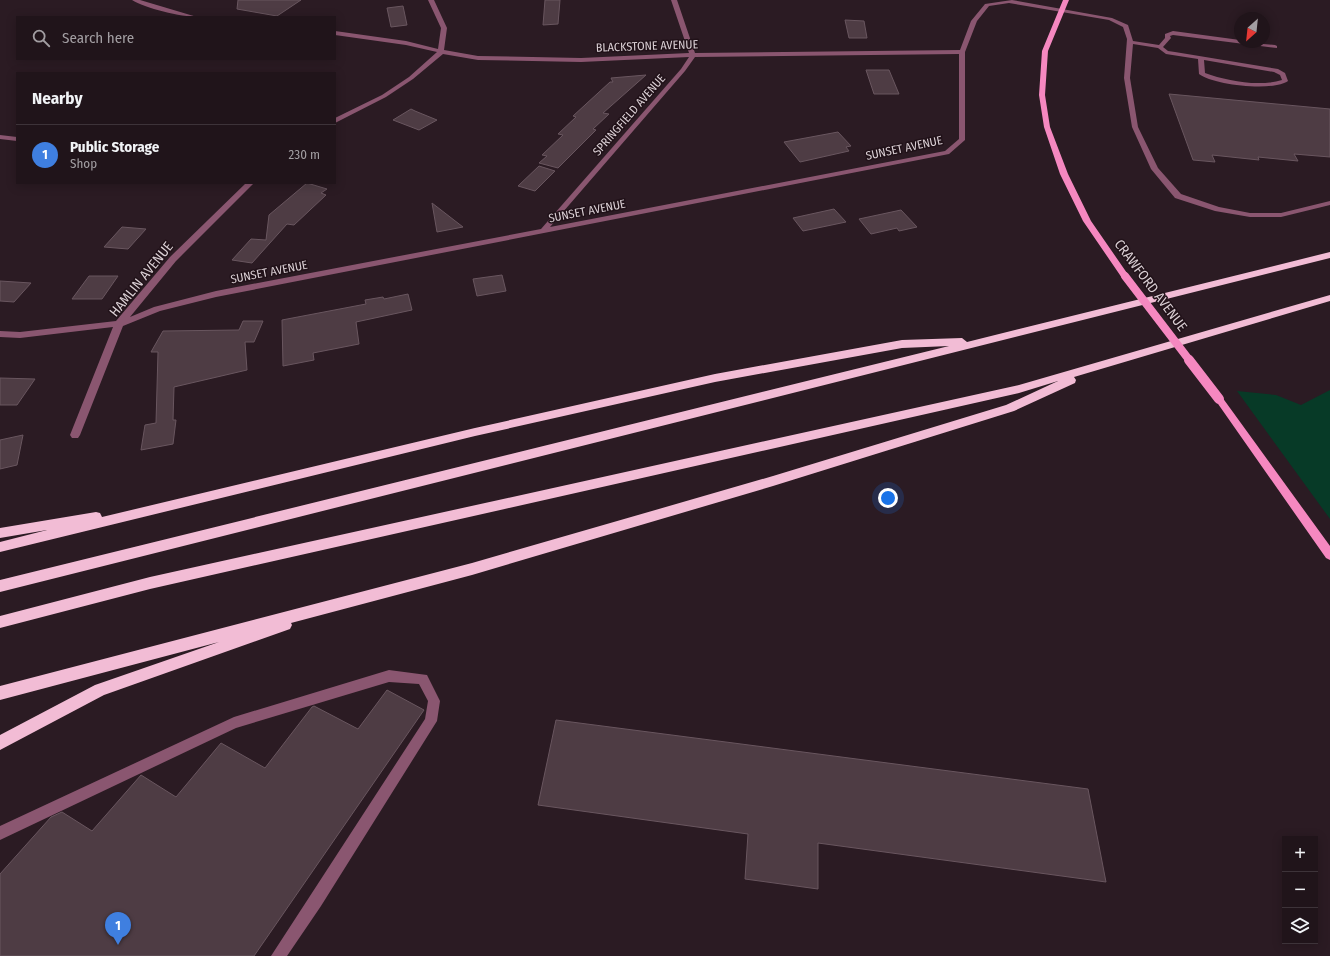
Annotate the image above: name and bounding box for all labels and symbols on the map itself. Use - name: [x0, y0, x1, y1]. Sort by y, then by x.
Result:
- north arrow: [1234, 12, 1270, 48]
- street label: BLACKSTONE AVENUE: [596, 37, 699, 55]
- street label: SPRINGFIELD AVENUE: [590, 71, 668, 158]
- street label: SUNSET AVENUE: [864, 133, 944, 163]
- street label: SUNSET AVENUE: [547, 197, 627, 225]
- street label: CRAWFORD AVENUE: [1111, 236, 1191, 335]
- street label: HAMLIN AVENUE: [106, 238, 177, 320]
- street label: SUNSET AVENUE: [229, 258, 309, 286]
- your location: [878, 488, 898, 508]
- pin: 1: [105, 912, 131, 945]

